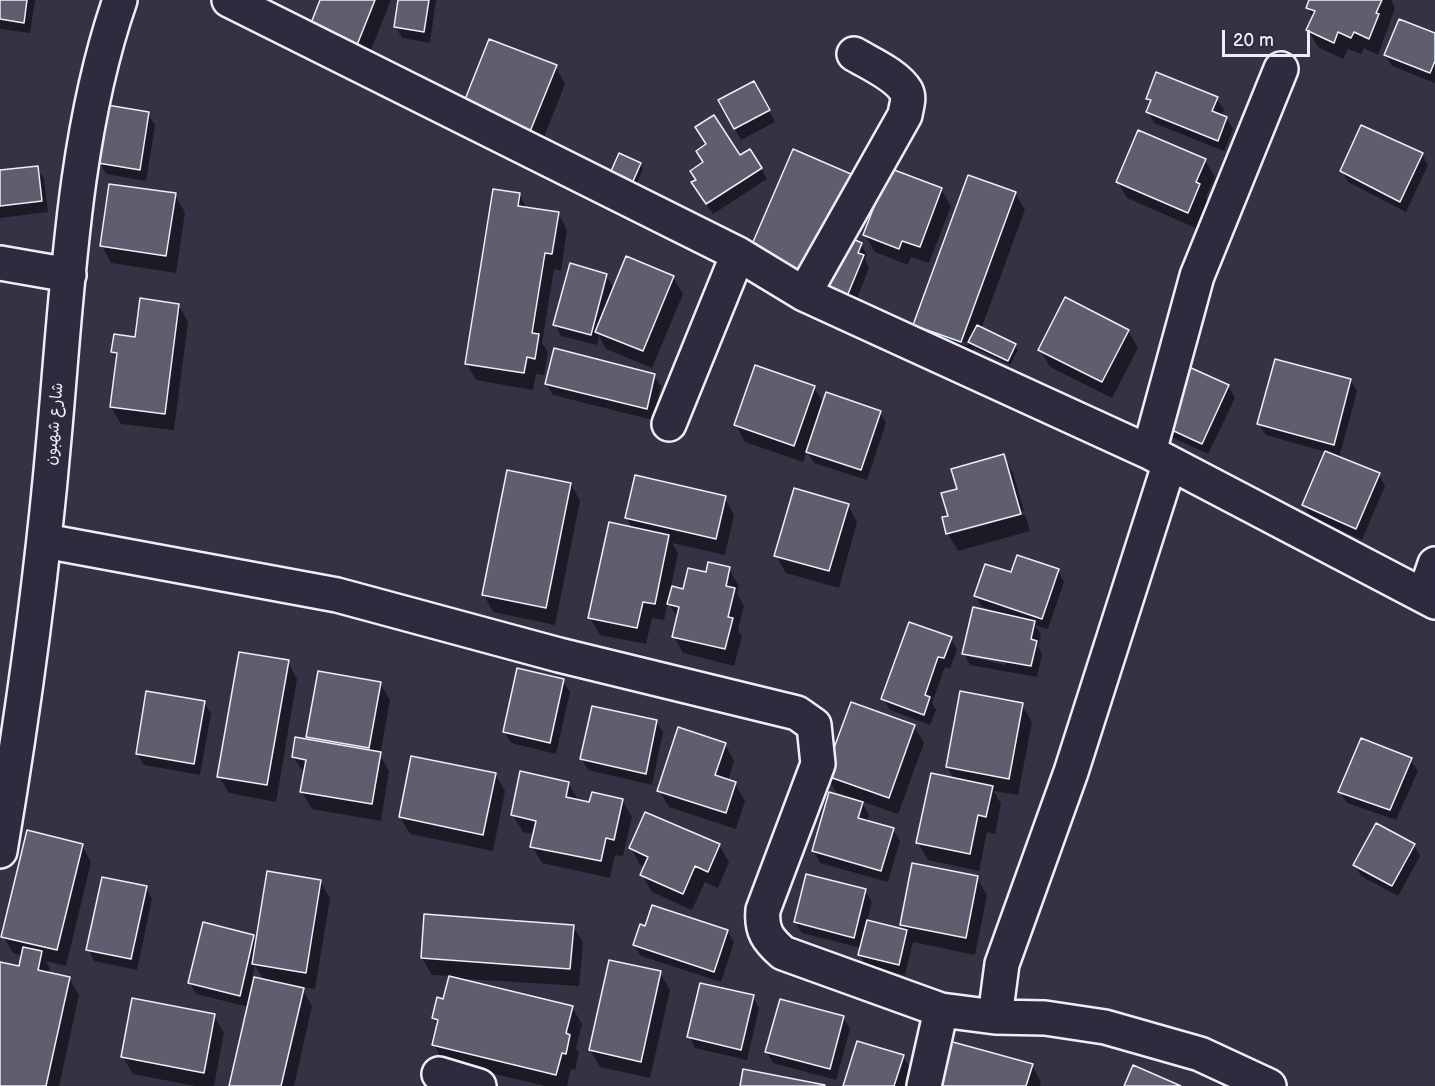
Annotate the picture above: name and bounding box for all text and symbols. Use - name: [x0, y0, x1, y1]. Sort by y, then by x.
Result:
- scale bar: [1225, 18, 1314, 56]
- text: 20 m: [1233, 30, 1274, 51]
- street label: شارع شهبون: [42, 382, 68, 466]

